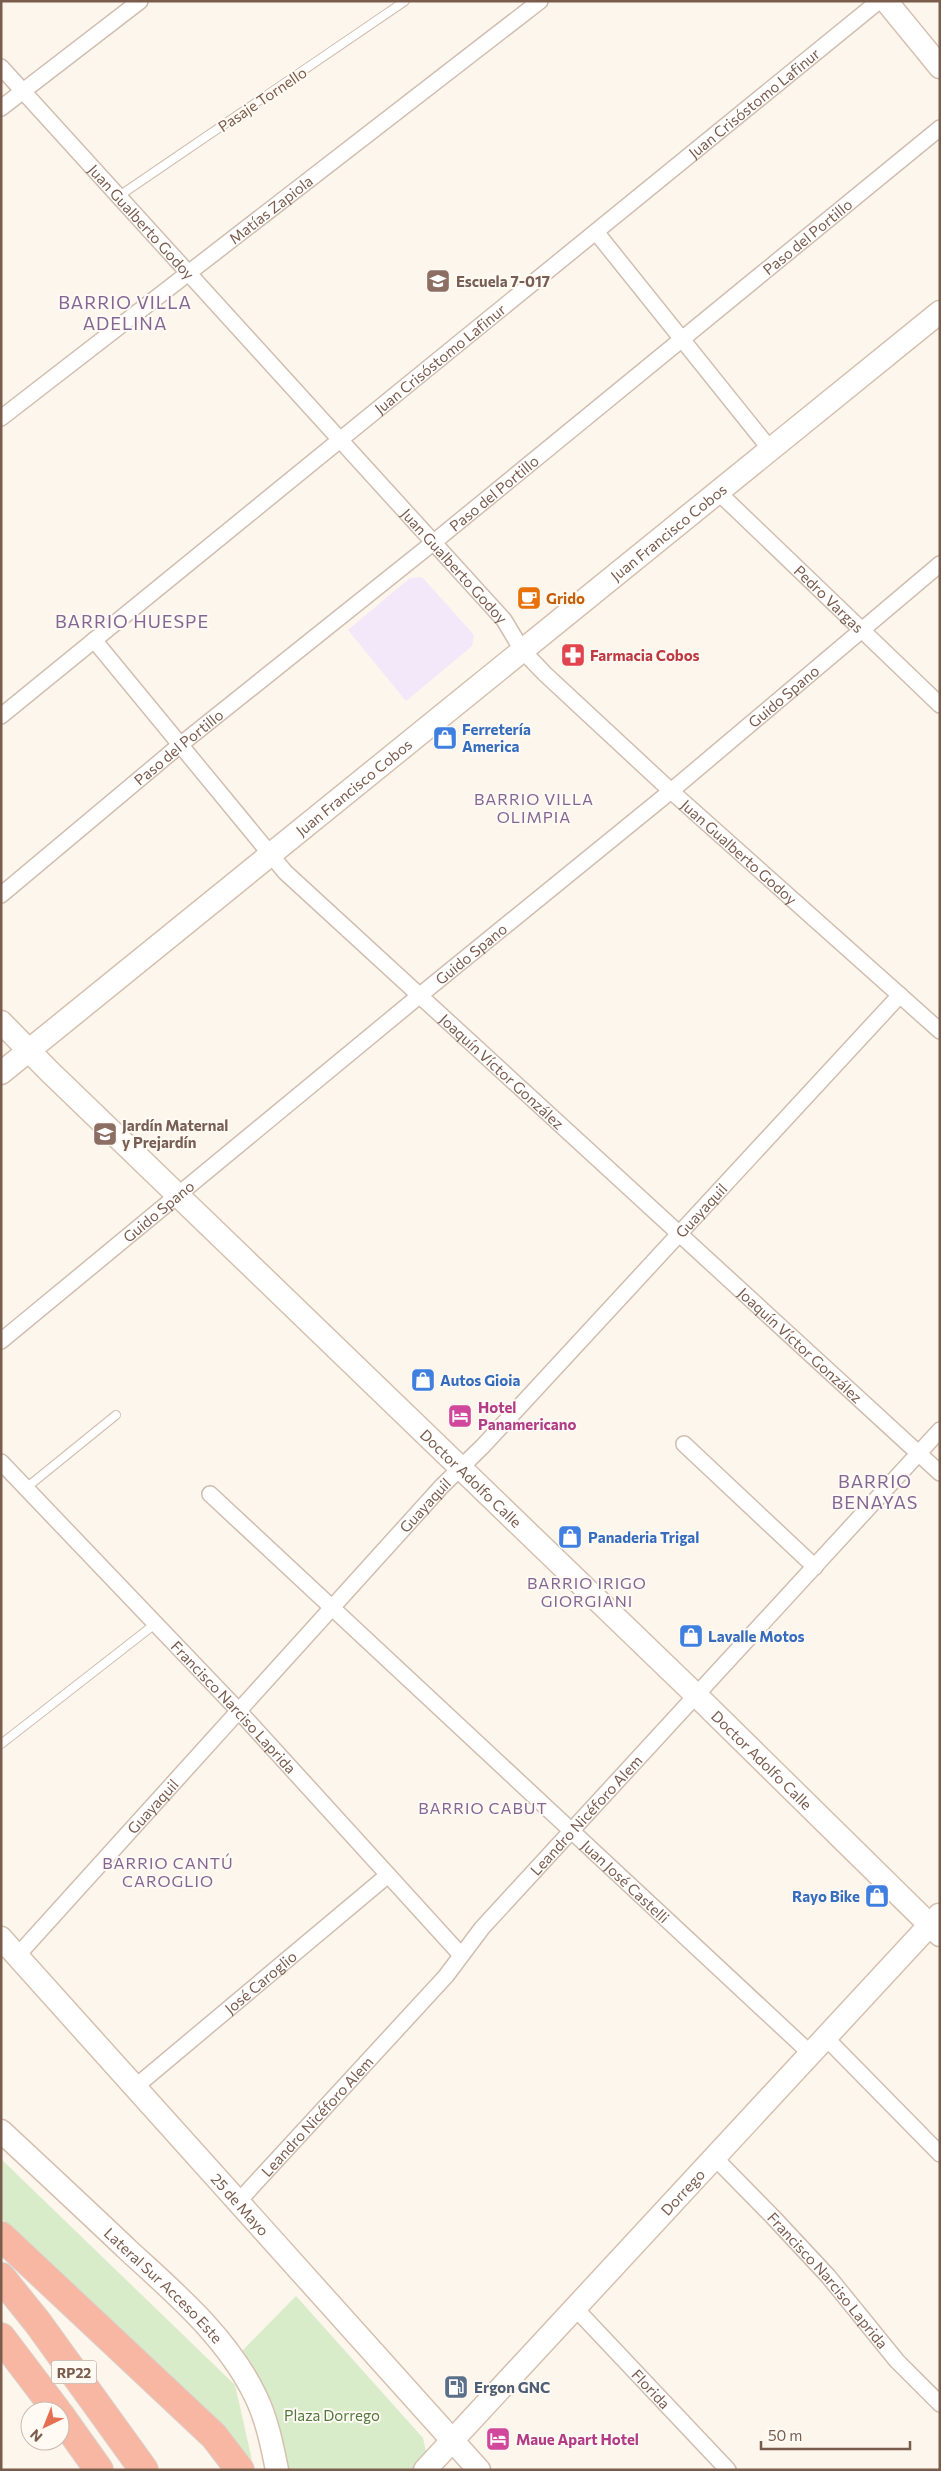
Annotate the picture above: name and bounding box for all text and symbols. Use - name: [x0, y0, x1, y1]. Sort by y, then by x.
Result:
- street label: Juan Crisóstomo Lafinur: [685, 44, 823, 162]
- street label: Pasaje Tornello: [214, 63, 310, 135]
- street label: Juan Gualberto Godoy: [85, 160, 199, 283]
- street label: Matías Zapiola: [225, 171, 316, 247]
- street label: Paso del Portillo: [759, 195, 856, 278]
- school or university icon: Escuela 7-017: [425, 268, 451, 294]
- place label: Escuela 7-017: [456, 272, 550, 290]
- district label: BARRIO VILLA ADELINA: [58, 291, 192, 334]
- street label: Juan Crisóstomo Lafinur: [371, 300, 509, 417]
- street label: Paso del Portillo: [446, 451, 542, 535]
- street label: Juan Francisco Cobos: [607, 480, 730, 584]
- street label: Juan Gualberto Godoy: [398, 504, 511, 627]
- street label: Pedro Vargas: [791, 561, 868, 636]
- cafe icon: Grido: [516, 585, 542, 611]
- place label: Grido: [546, 589, 585, 607]
- district label: BARRIO HUESPE: [55, 610, 209, 632]
- pharmacy icon: Farmacia Cobos: [560, 642, 586, 668]
- place label: Farmacia Cobos: [590, 646, 700, 664]
- street label: Guido Spano: [744, 661, 822, 731]
- street label: Paso del Portillo: [130, 705, 227, 789]
- place label: Ferretería America: [462, 720, 531, 755]
- shop icon: Ferretería America: [432, 725, 458, 751]
- street label: Juan Francisco Cobos: [292, 735, 415, 839]
- district label: BARRIO VILLA OLIMPIA: [474, 789, 594, 826]
- street label: Juan Gualberto Godoy: [678, 795, 801, 908]
- street label: Guido Spano: [432, 919, 510, 988]
- street label: Joaquín Víctor González: [436, 1010, 568, 1133]
- place label: Jardín Maternal y Prejardín: [122, 1116, 228, 1151]
- school or university icon: Jardín Maternal y Prejardín: [92, 1121, 118, 1147]
- street label: Guido Spano: [119, 1177, 198, 1246]
- street label: Guayaquil: [671, 1179, 730, 1241]
- street label: Joaquín Víctor González: [735, 1283, 866, 1406]
- shop icon: Autos Gioia: [410, 1367, 436, 1393]
- place label: Autos Gioia: [440, 1371, 520, 1389]
- place label: Hotel Panamericano: [478, 1398, 576, 1433]
- hotel icon: Hotel Panamericano: [447, 1403, 473, 1429]
- street label: Doctor Adolfo Calle: [417, 1425, 526, 1531]
- district label: BARRIO BENAYAS: [832, 1470, 918, 1513]
- street label: Guayaquil: [396, 1474, 454, 1536]
- shop icon: Panaderia Trigal: [557, 1524, 583, 1550]
- place label: Panaderia Trigal: [588, 1528, 699, 1546]
- district label: BARRIO IRIGO GIORGIANI: [527, 1573, 647, 1610]
- shop icon: Lavalle Motos: [678, 1623, 704, 1649]
- place label: Lavalle Motos: [708, 1627, 805, 1645]
- street label: Francisco Narciso Laprida: [168, 1637, 300, 1777]
- street label: Doctor Adolfo Calle: [708, 1707, 816, 1813]
- street label: Leandro Nicéforo Alem: [526, 1751, 646, 1879]
- street label: Guayaquil: [123, 1775, 182, 1837]
- district label: BARRIO CABUT: [418, 1798, 548, 1817]
- street label: Juan José Castelli: [578, 1836, 673, 1926]
- district label: BARRIO CANTÚ CAROGLIO: [102, 1853, 234, 1890]
- shop icon: Rayo Bike: [864, 1883, 890, 1909]
- place label: Rayo Bike: [792, 1887, 860, 1905]
- street label: José Caroglio: [221, 1947, 300, 2017]
- street label: Leandro Nicéforo Alem: [257, 2052, 377, 2180]
- street label: Dorrego: [657, 2165, 708, 2219]
- street label: 25 de Mayo: [208, 2169, 273, 2239]
- street label: Francisco Narciso Laprida: [764, 2208, 892, 2352]
- street label: Lateral Sur Acceso Este: [101, 2224, 227, 2346]
- road number: RP22: [52, 2360, 96, 2384]
- street label: Florida: [628, 2365, 674, 2412]
- fuel station icon: Ergon GNC: [443, 2374, 469, 2400]
- place label: Ergon GNC: [474, 2378, 550, 2396]
- north arrow: [20, 2401, 70, 2451]
- park label: Plaza Dorrego: [284, 2406, 380, 2424]
- scale bar: [761, 2418, 910, 2450]
- text: N: [26, 2426, 45, 2446]
- hotel icon: Maue Apart Hotel: [485, 2426, 511, 2452]
- text: 50 m: [768, 2426, 802, 2444]
- place label: Maue Apart Hotel: [516, 2430, 639, 2448]

